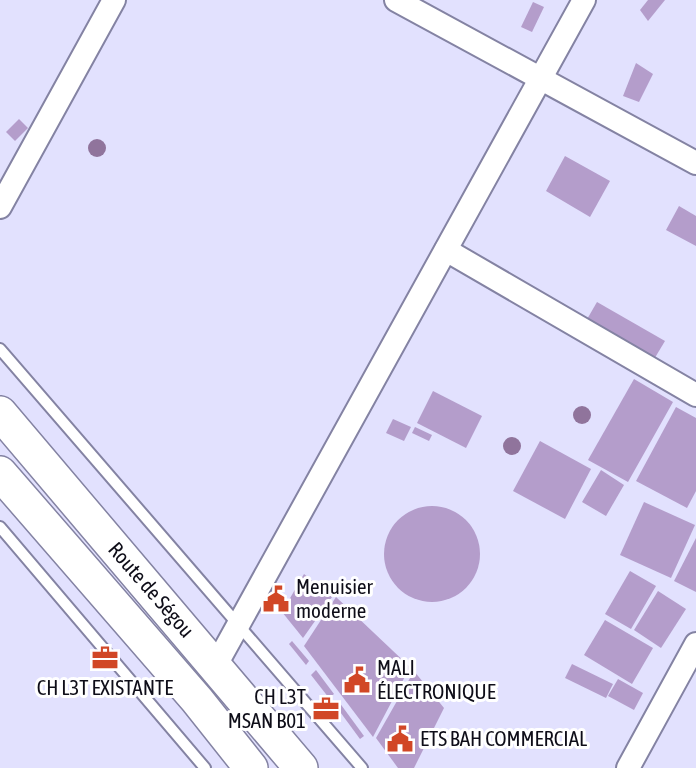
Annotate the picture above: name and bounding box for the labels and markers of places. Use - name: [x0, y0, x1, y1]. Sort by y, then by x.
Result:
- place label: Menuisier moderne: [296, 574, 374, 622]
- public building icon: Menuisier moderne: [261, 584, 291, 614]
- office icon: CH L3T EXISTANTE: [90, 643, 120, 673]
- place label: MALI ÉLECTRONIQUE: [377, 655, 496, 703]
- public building icon: MALI ÉLECTRONIQUE: [342, 665, 372, 695]
- place label: CH L3T EXISTANTE: [37, 675, 173, 699]
- place label: CH L3T MSAN B01: [228, 684, 306, 732]
- office icon: CH L3T MSAN B01: [311, 694, 341, 724]
- public building icon: ETS BAH COMMERCIAL: [385, 724, 415, 754]
- place label: ETS BAH COMMERCIAL: [420, 726, 587, 750]

